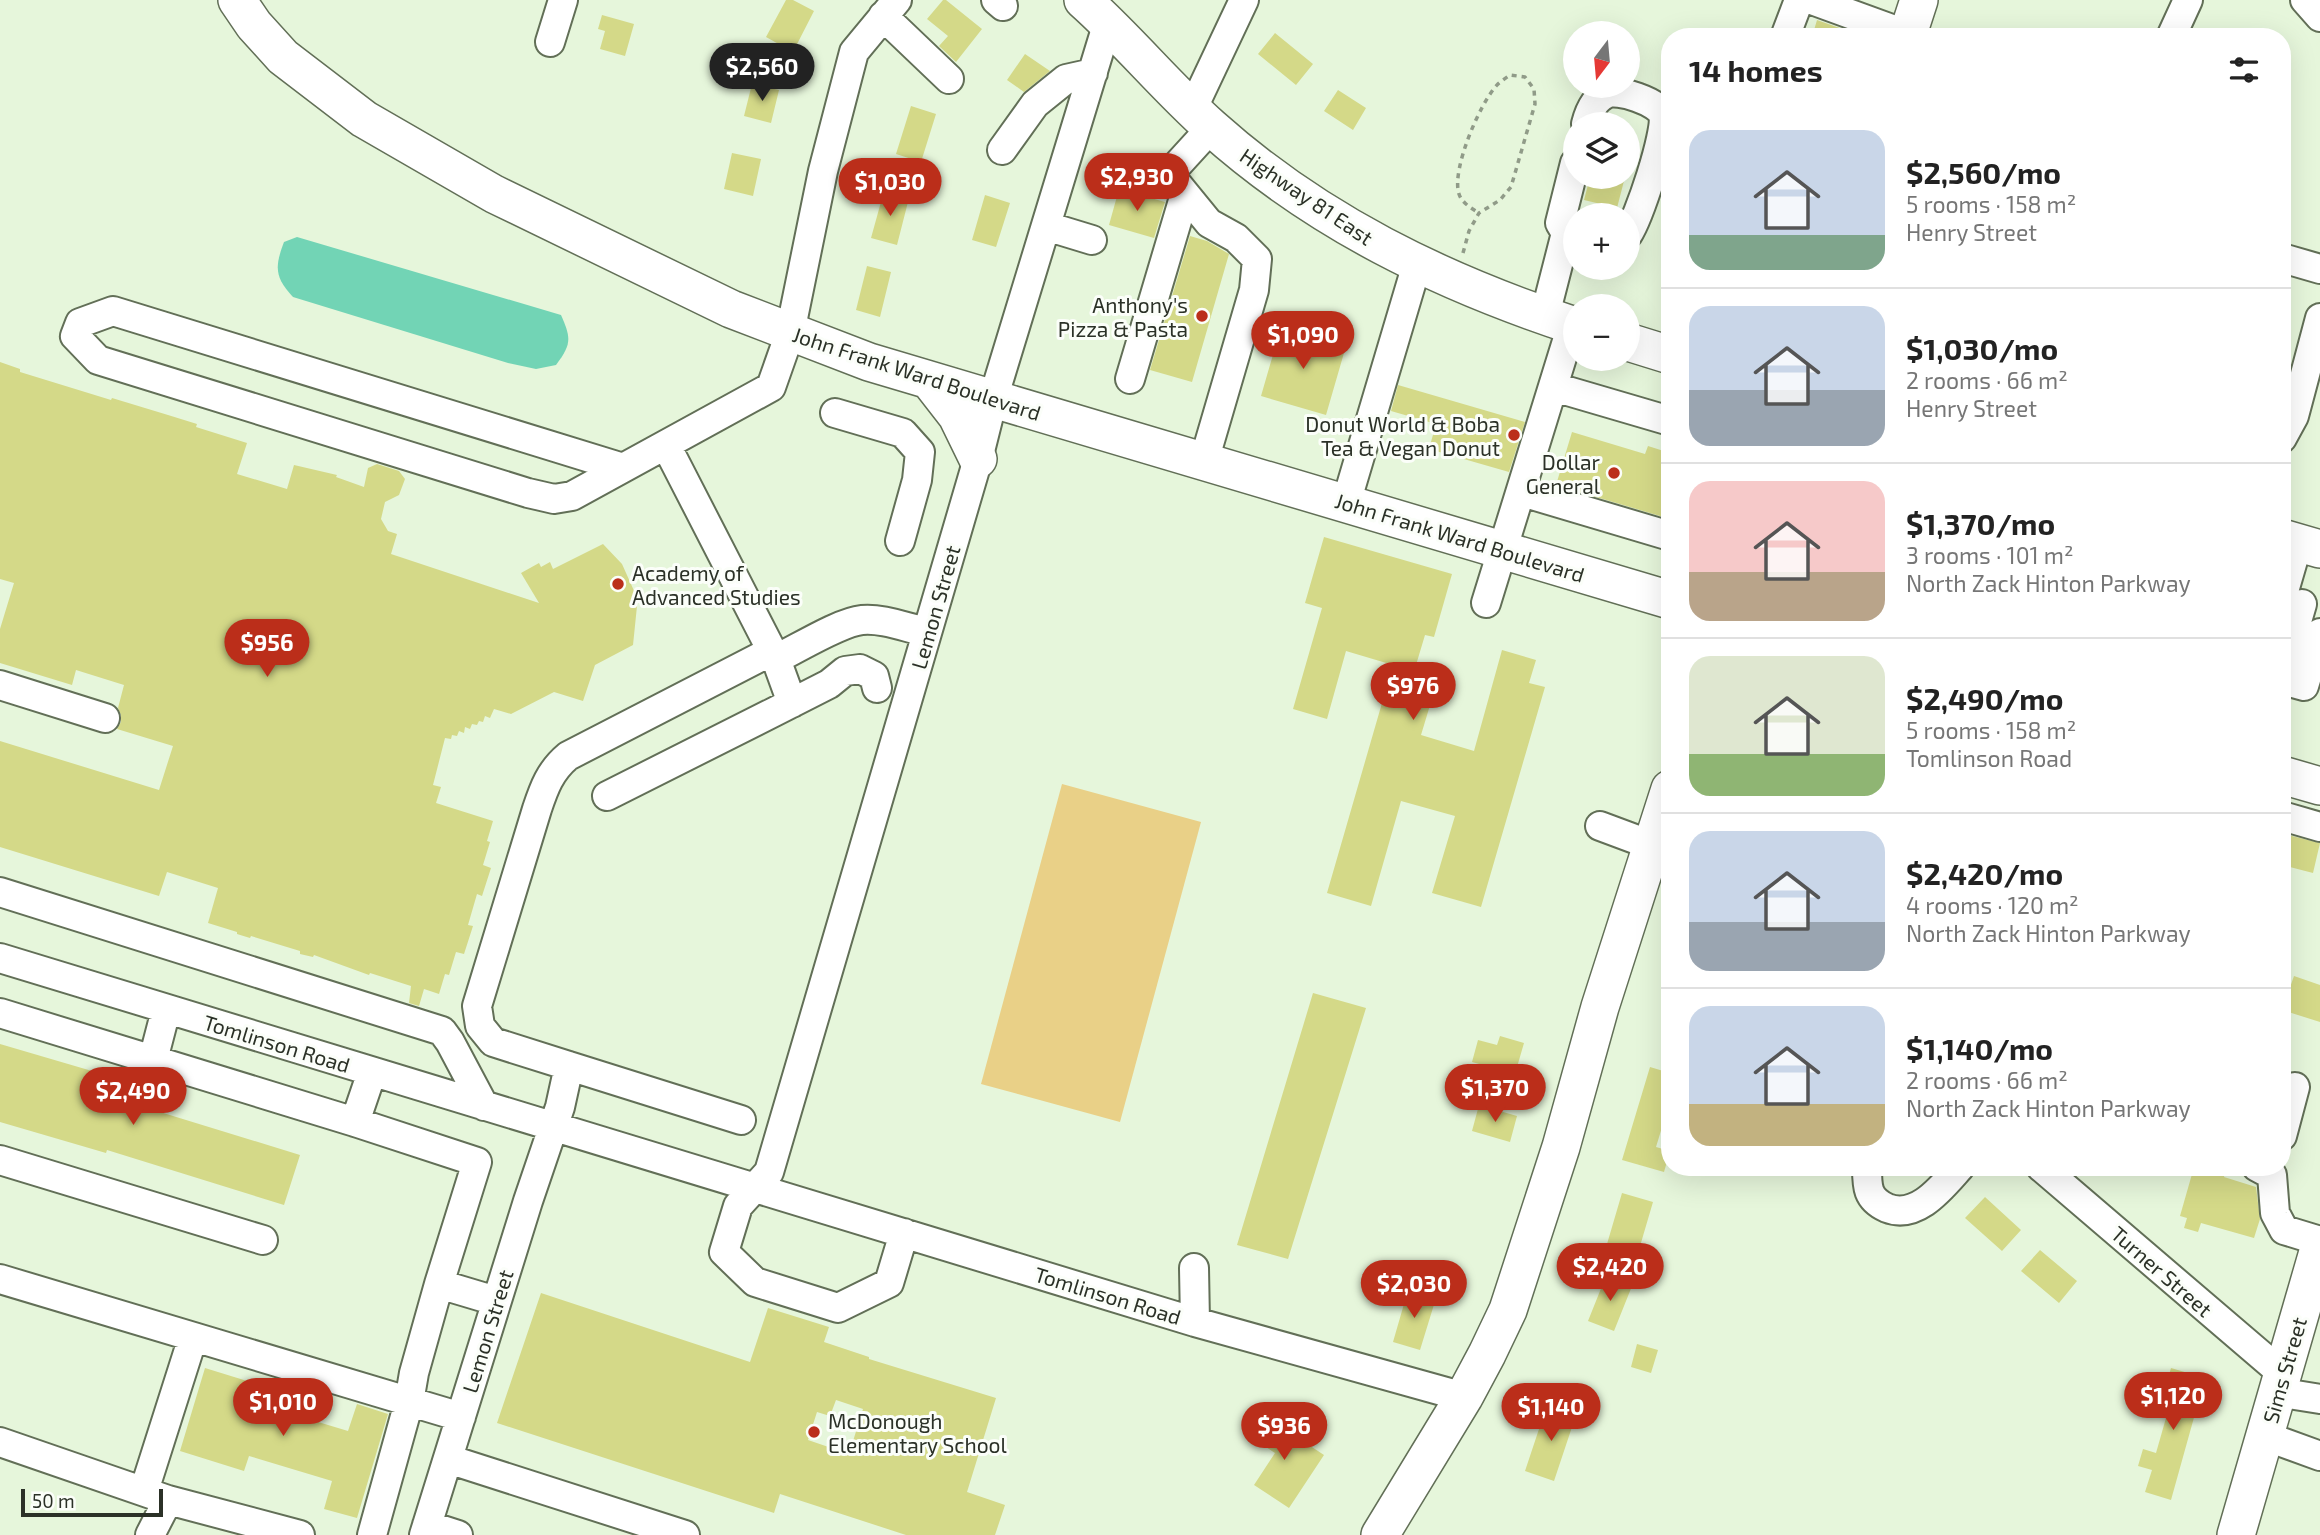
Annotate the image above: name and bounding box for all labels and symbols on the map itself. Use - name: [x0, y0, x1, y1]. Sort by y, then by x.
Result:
- north arrow: [1563, 21, 1640, 98]
- pin: $2,560: [705, 43, 819, 103]
- street label: Highway 81 East: [1236, 142, 1378, 250]
- pin: $2,930: [1080, 154, 1194, 213]
- pin: $1,030: [833, 158, 947, 218]
- place label: Anthony's Pizza & Pasta: [1058, 292, 1188, 341]
- marker: Anthony's Pizza & Pasta: [1194, 308, 1210, 324]
- pin: $1,090: [1246, 312, 1360, 371]
- street label: John Frank Ward Boulevard: [790, 321, 1044, 425]
- place label: Donut World & Boba Tea & Vegan Donut: [1305, 411, 1500, 460]
- marker: Donut World & Boba Tea & Vegan Donut: [1506, 427, 1522, 443]
- place label: Dollar General: [1526, 449, 1601, 498]
- marker: Dollar General: [1606, 465, 1622, 481]
- street label: John Frank Ward Boulevard: [1332, 487, 1588, 587]
- street label: Lemon Street: [905, 542, 965, 672]
- place label: Academy of Advanced Studies: [632, 560, 801, 609]
- marker: Academy of Advanced Studies: [610, 576, 626, 592]
- pin: $956: [226, 620, 308, 679]
- pin: $976: [1372, 662, 1454, 722]
- street label: Tomlinson Road: [201, 1009, 353, 1077]
- pin: $1,370: [1438, 1064, 1552, 1124]
- pin: $2,490: [76, 1068, 190, 1127]
- street label: Turner Street: [2107, 1220, 2217, 1322]
- pin: $2,420: [1553, 1244, 1667, 1303]
- pin: $2,030: [1357, 1260, 1471, 1320]
- street label: Tomlinson Road: [1032, 1261, 1184, 1329]
- street label: Lemon Street: [456, 1266, 518, 1396]
- street label: Sims Street: [2257, 1314, 2311, 1426]
- pin: $1,120: [2116, 1372, 2230, 1432]
- pin: $1,010: [226, 1378, 340, 1438]
- pin: $1,140: [1494, 1384, 1608, 1443]
- pin: $936: [1243, 1402, 1325, 1462]
- place label: McDonough Elementary School: [828, 1408, 1008, 1457]
- marker: McDonough Elementary School: [806, 1424, 822, 1440]
- scale bar: [21, 1486, 163, 1518]

